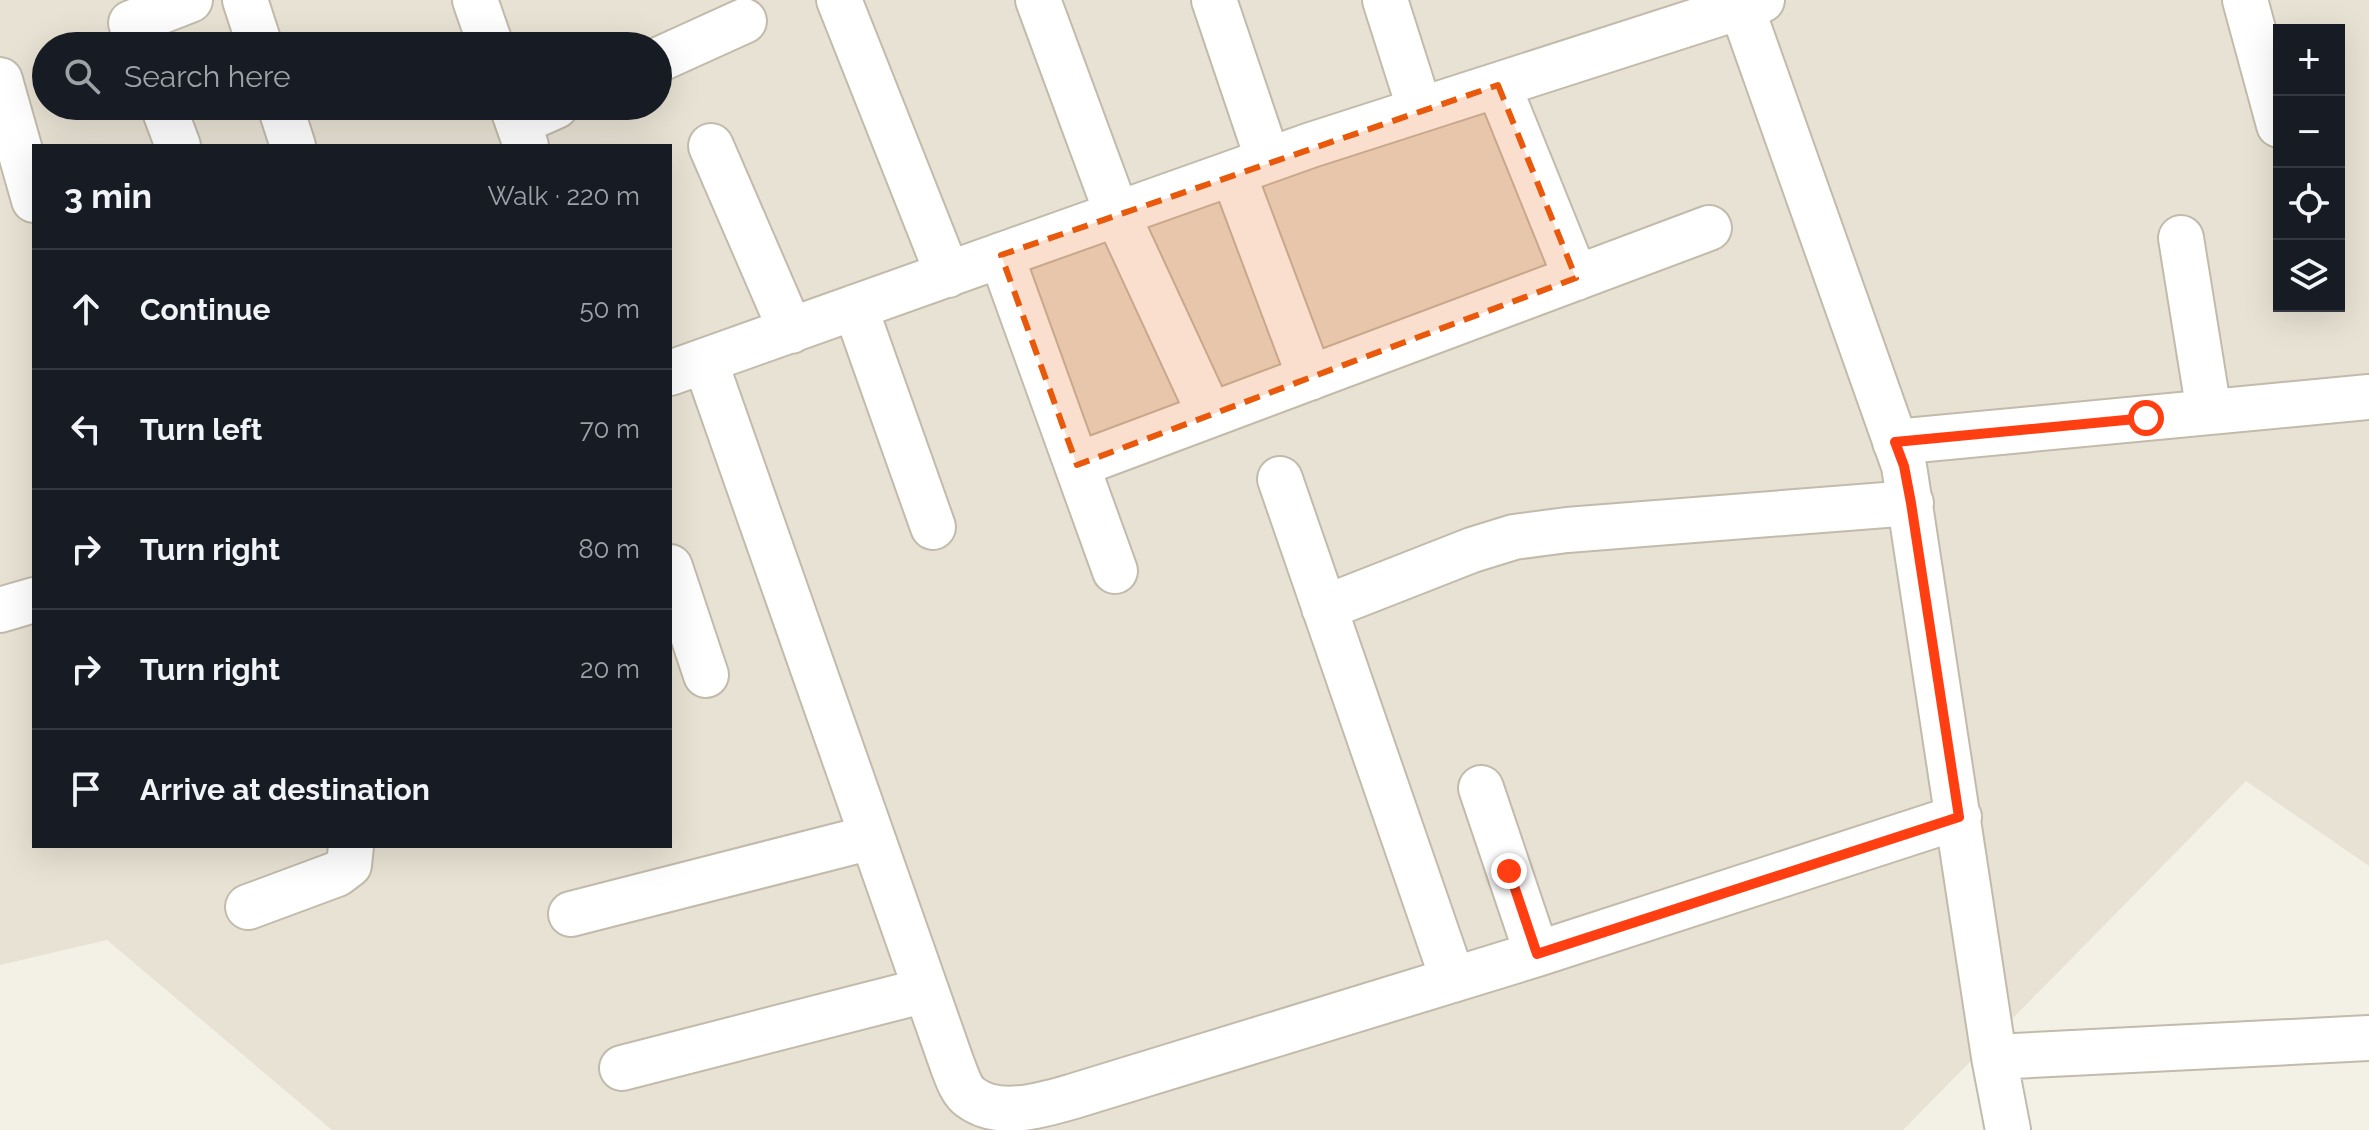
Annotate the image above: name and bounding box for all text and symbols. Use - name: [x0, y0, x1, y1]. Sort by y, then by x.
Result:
- map controls: [2273, 24, 2345, 312]
- button: +: [2273, 24, 2345, 96]
- search box: [32, 32, 672, 120]
- icon: search: [60, 54, 104, 98]
- text: Search here: [124, 59, 291, 94]
- button: −: [2273, 96, 2345, 168]
- button: locate: [2273, 168, 2345, 240]
- text: 3 min: [64, 176, 152, 216]
- text: Walk · 220 m: [487, 181, 640, 211]
- button: layers: [2273, 240, 2345, 312]
- icon: ahead: [64, 287, 108, 331]
- text: Continue: [140, 292, 271, 327]
- text: 50 m: [579, 294, 640, 324]
- route start: [2128, 400, 2164, 436]
- icon: left: [64, 407, 108, 451]
- text: Turn left: [140, 412, 262, 447]
- text: 70 m: [580, 414, 640, 444]
- icon: right: [64, 527, 108, 571]
- text: Turn right: [140, 532, 280, 567]
- text: 80 m: [578, 534, 640, 564]
- icon: right: [64, 647, 108, 691]
- text: Turn right: [140, 652, 280, 687]
- text: 20 m: [580, 654, 640, 684]
- icon: arrive: [64, 767, 108, 811]
- text: Arrive at destination: [140, 772, 430, 807]
- route end: [1491, 853, 1527, 889]

